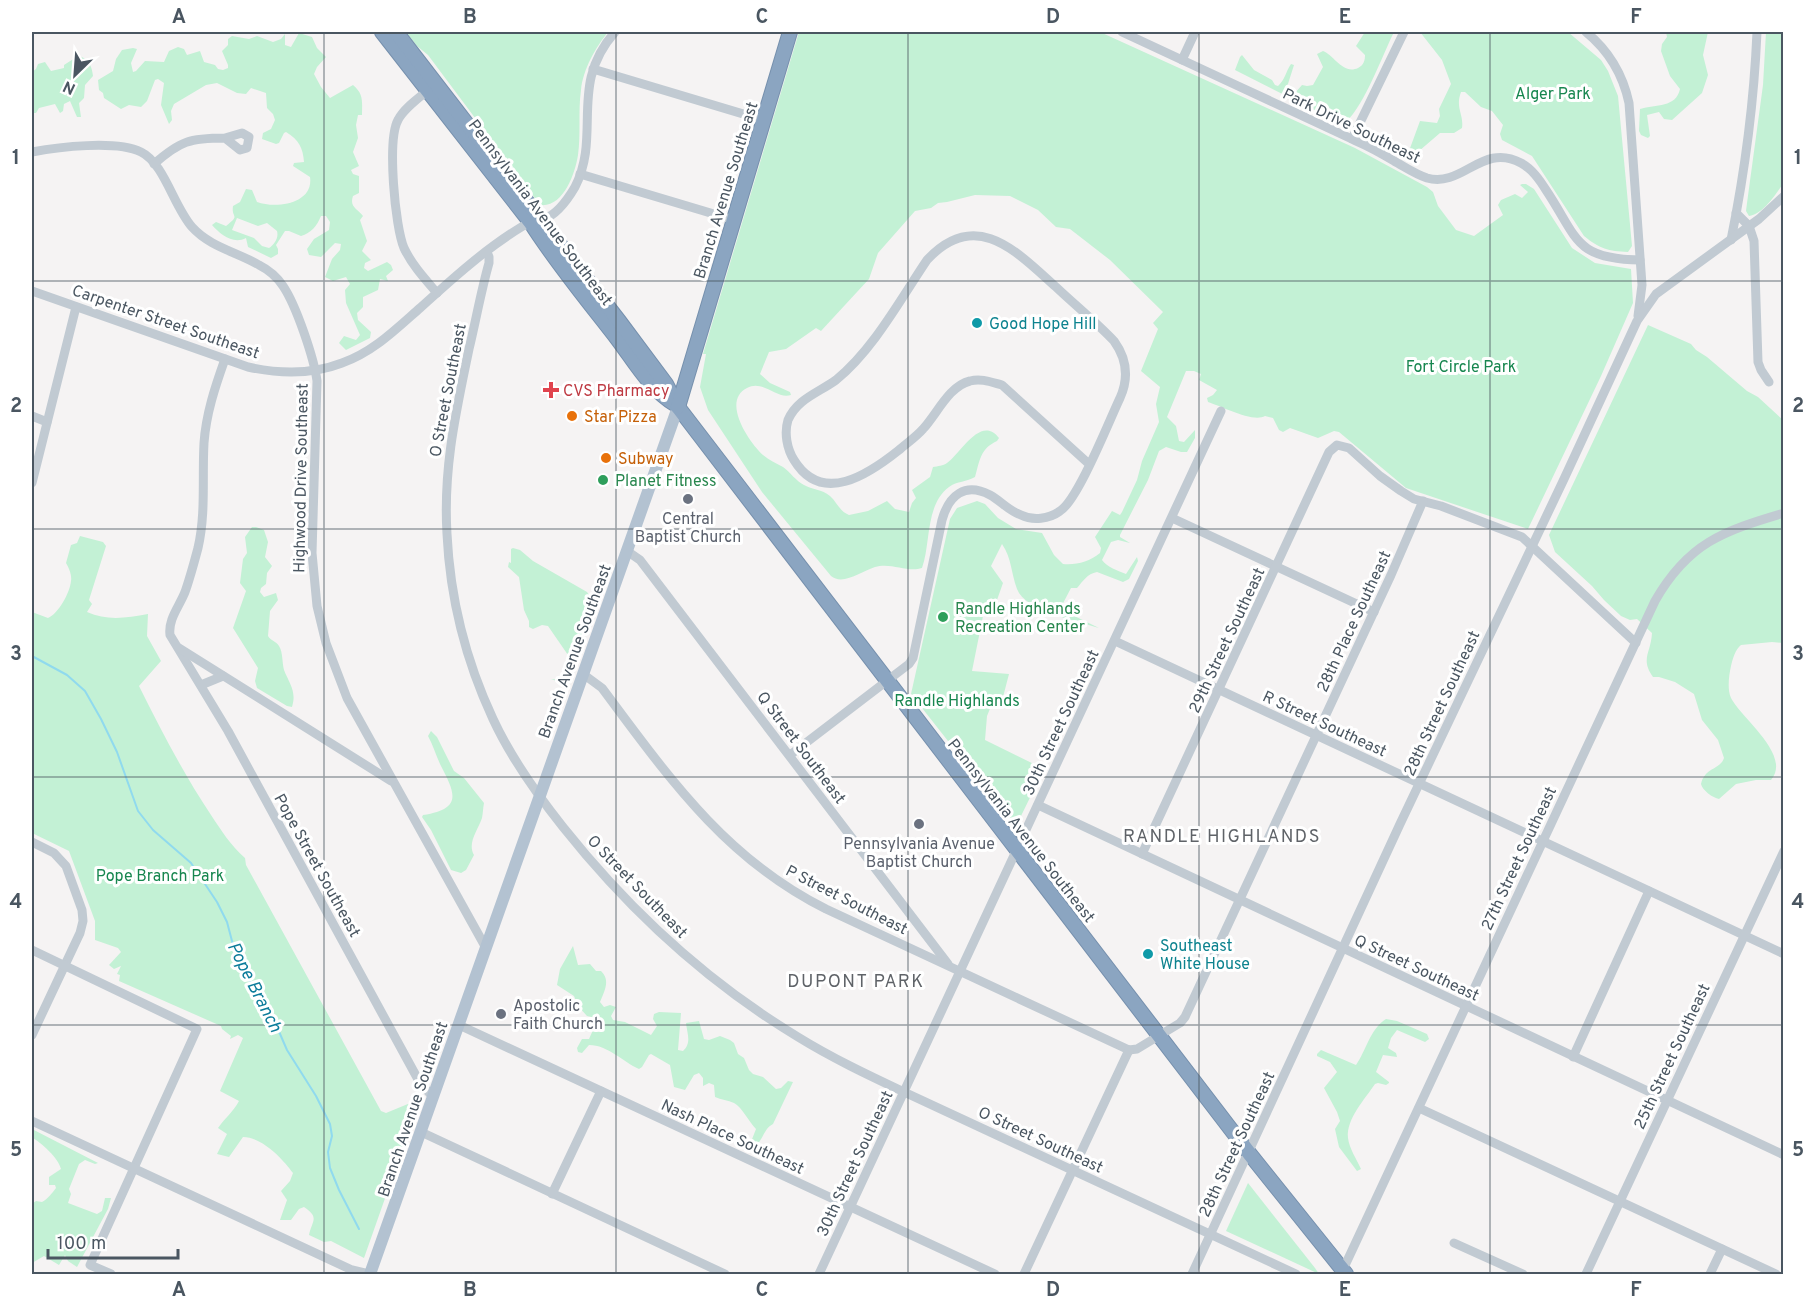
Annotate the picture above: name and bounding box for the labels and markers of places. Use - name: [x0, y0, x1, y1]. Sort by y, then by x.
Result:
- place label: Good Hope Hill: [989, 315, 1097, 335]
- marker: Good Hope Hill: [970, 316, 984, 330]
- place label: CVS Pharmacy: [563, 382, 669, 402]
- marker: CVS Pharmacy: [544, 383, 558, 397]
- place label: Star Pizza: [584, 408, 657, 428]
- marker: Star Pizza: [565, 409, 579, 423]
- place label: Subway: [618, 450, 674, 470]
- marker: Subway: [599, 451, 613, 465]
- place label: Planet Fitness: [615, 472, 717, 492]
- marker: Planet Fitness: [596, 473, 610, 487]
- marker: Central Baptist Church: [681, 492, 695, 506]
- place label: Central Baptist Church: [635, 510, 741, 548]
- place label: Randle Highlands Recreation Center: [955, 600, 1085, 638]
- marker: Randle Highlands Recreation Center: [936, 610, 950, 624]
- marker: Pennsylvania Avenue Baptist Church: [912, 817, 926, 831]
- place label: Pennsylvania Avenue Baptist Church: [843, 835, 995, 873]
- place label: Southeast White House: [1160, 937, 1250, 975]
- marker: Southeast White House: [1141, 947, 1155, 961]
- place label: Apostolic Faith Church: [513, 997, 603, 1035]
- marker: Apostolic Faith Church: [494, 1007, 508, 1021]

